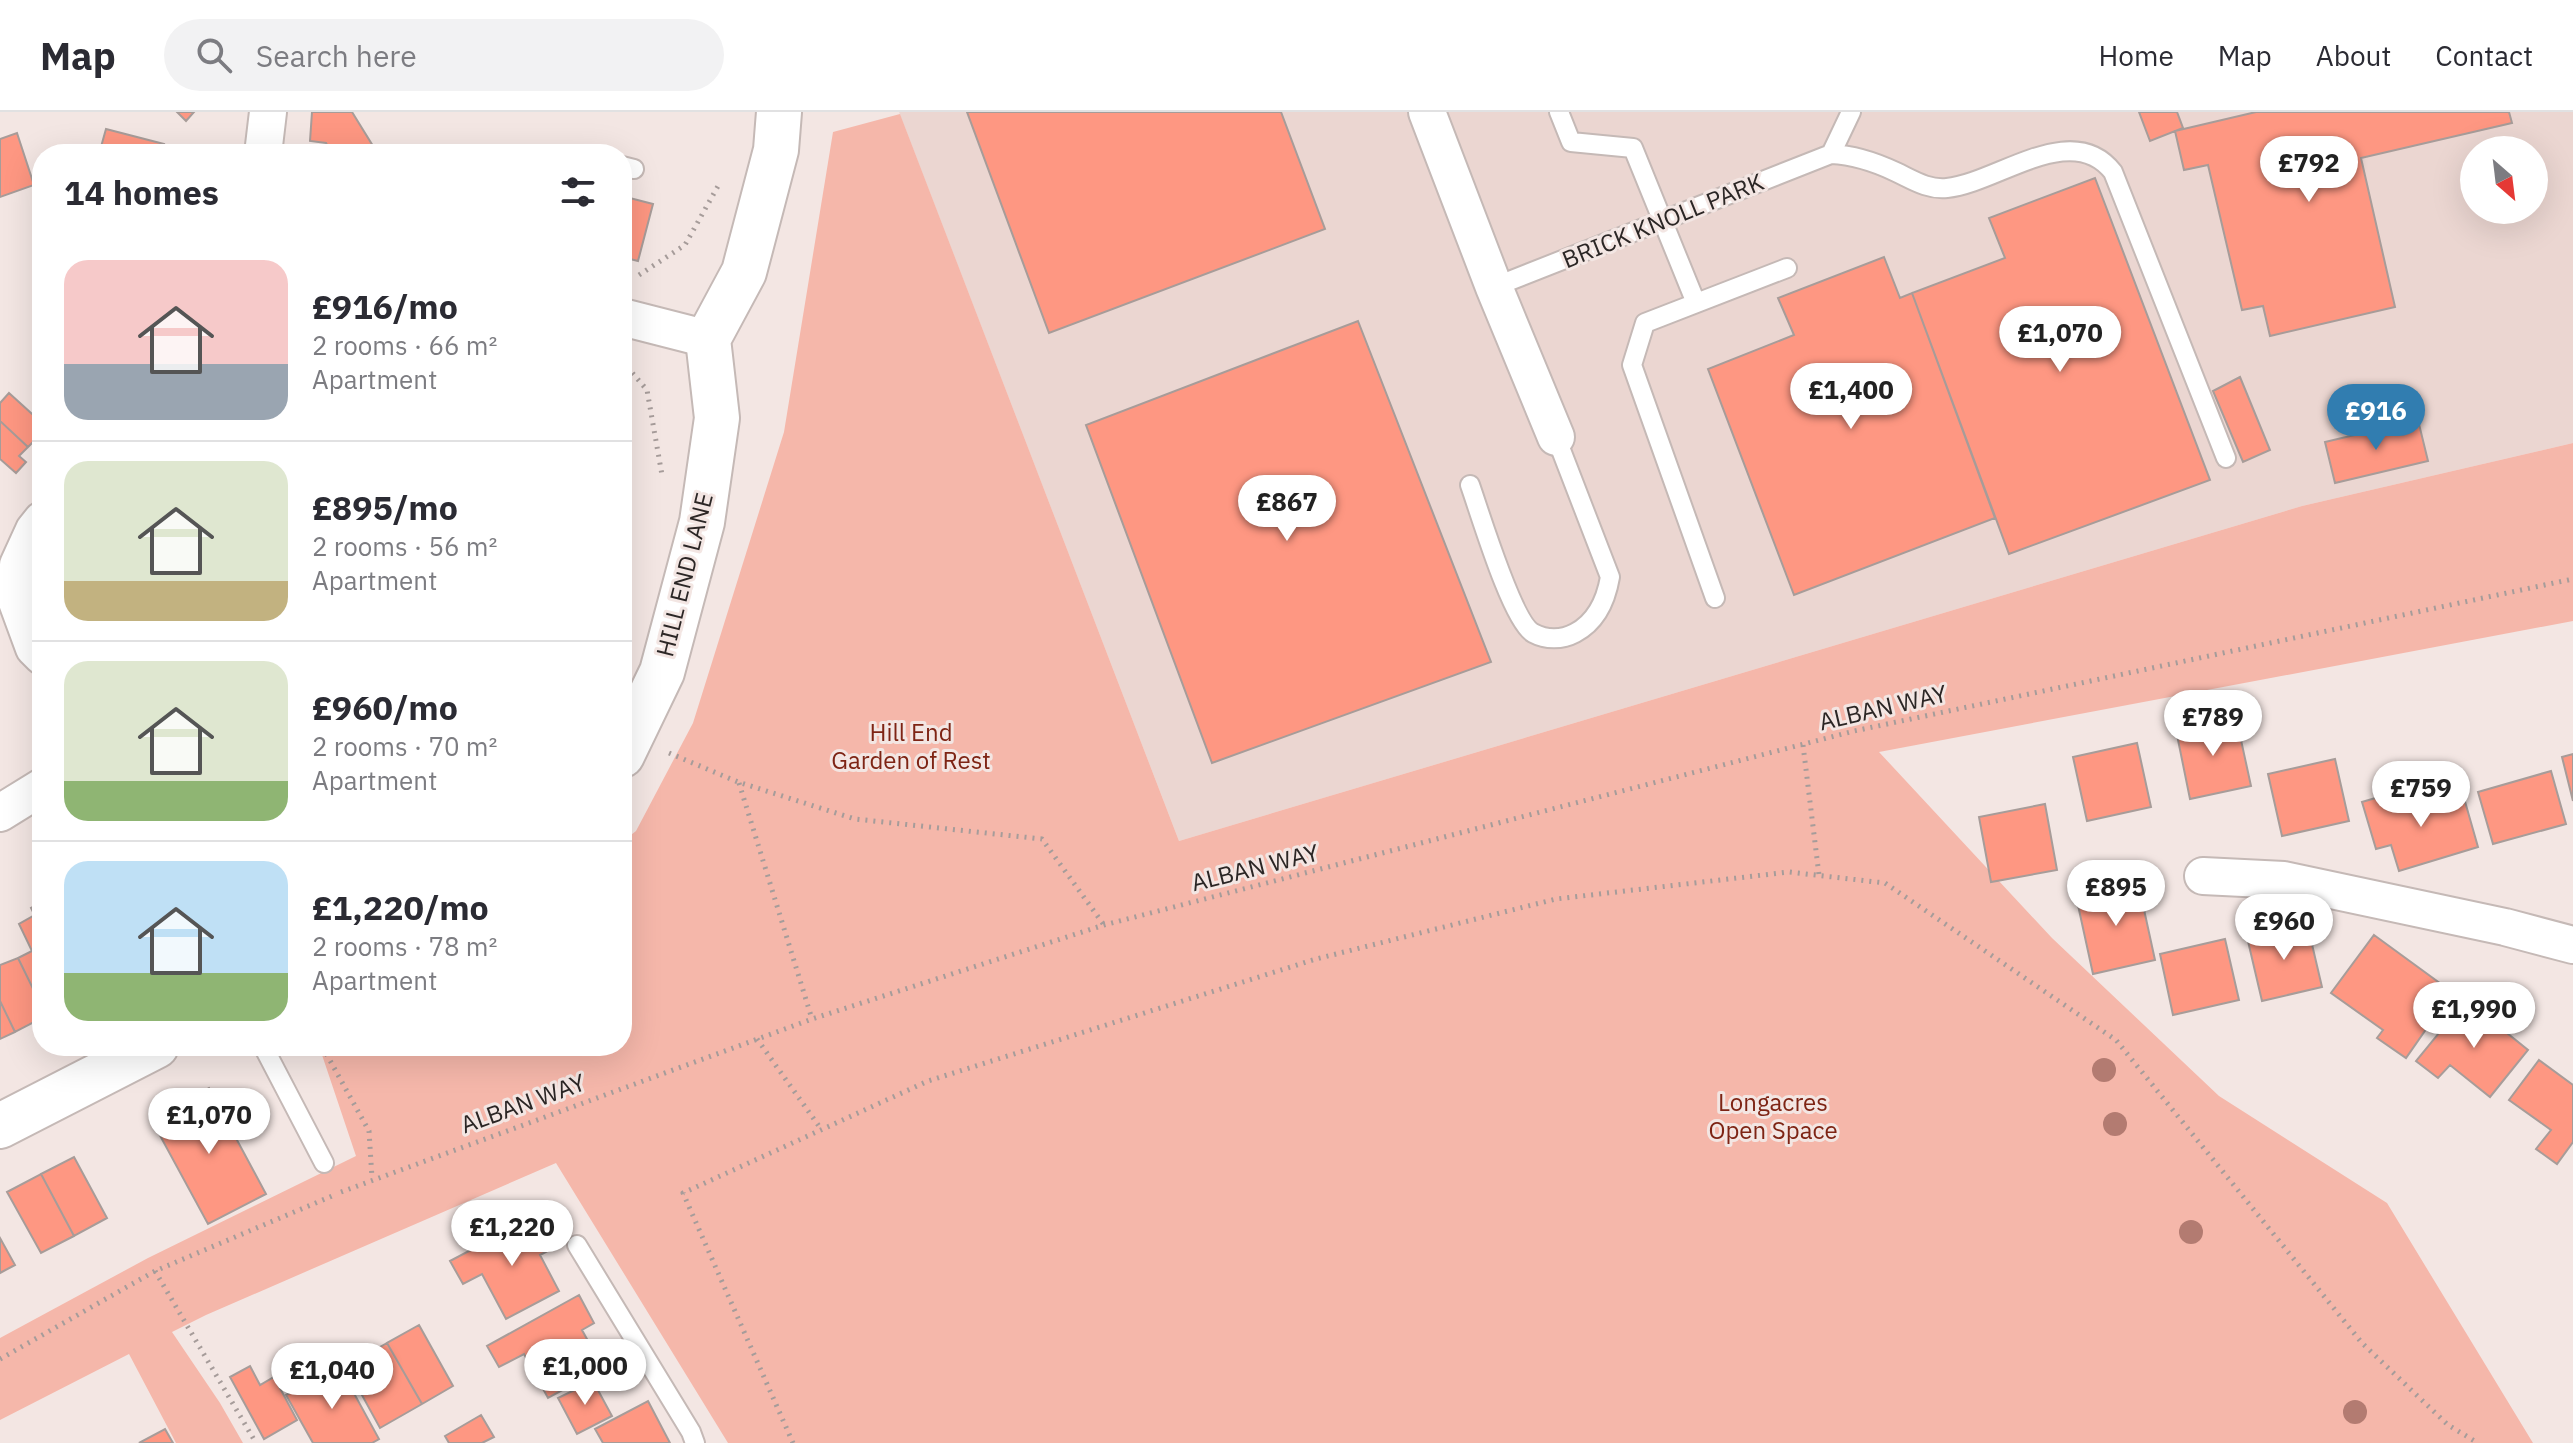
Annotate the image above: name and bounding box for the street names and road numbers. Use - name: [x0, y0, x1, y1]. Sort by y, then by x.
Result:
- street label: BRICK KNOLL PARK: [1557, 165, 1768, 275]
- street label: HILL END LANE: [648, 489, 720, 660]
- street label: ALBAN WAY: [1816, 677, 1950, 737]
- street label: ALBAN WAY: [1188, 836, 1322, 898]
- street label: ALBAN WAY: [456, 1066, 589, 1140]

